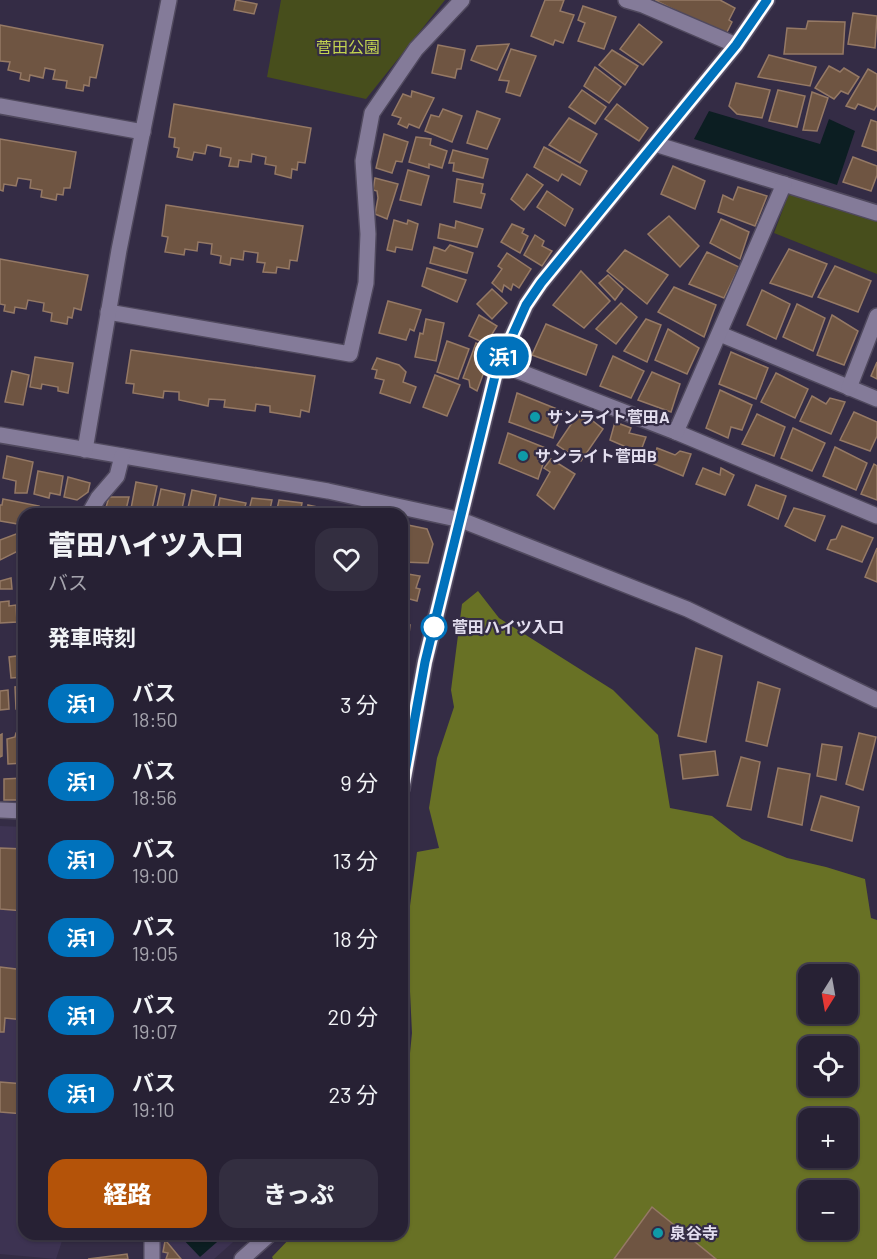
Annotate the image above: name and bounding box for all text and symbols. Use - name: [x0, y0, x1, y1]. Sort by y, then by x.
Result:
- park label: 菅田公園: [316, 37, 380, 56]
- line badge: 浜1: [476, 336, 530, 376]
- text: 浜1: [489, 344, 517, 369]
- place label: サンライト菅田A: [547, 407, 670, 426]
- marker: サンライト菅田A: [528, 410, 542, 424]
- place label: サンライト菅田B: [535, 446, 657, 465]
- marker: サンライト菅田B: [516, 449, 530, 463]
- text: 菅田ハイツ入口: [48, 527, 243, 561]
- button: heart: [315, 528, 378, 591]
- text: バス: [48, 570, 88, 594]
- marker: 菅田ハイツ入口: [421, 614, 447, 640]
- place label: 菅田ハイツ入口: [452, 617, 564, 636]
- text: 発車時刻: [48, 624, 136, 650]
- text: バス: [132, 679, 176, 705]
- text: 浜1: [67, 691, 95, 716]
- text: 3 分: [340, 691, 378, 717]
- text: 18:50: [132, 707, 178, 731]
- text: バス: [132, 757, 176, 783]
- text: 浜1: [67, 769, 95, 794]
- text: 9 分: [340, 769, 378, 795]
- text: 18:56: [132, 785, 177, 809]
- text: バス: [132, 835, 176, 861]
- text: 浜1: [67, 847, 95, 872]
- text: 13 分: [333, 847, 378, 873]
- text: 19:00: [132, 863, 179, 887]
- text: バス: [132, 913, 176, 939]
- text: 浜1: [67, 925, 95, 950]
- text: 18 分: [332, 925, 378, 951]
- text: 19:05: [132, 941, 178, 965]
- north arrow: [798, 964, 858, 1024]
- map controls: [798, 964, 858, 1240]
- text: バス: [132, 991, 176, 1017]
- text: 浜1: [67, 1003, 95, 1028]
- text: 20 分: [327, 1003, 378, 1029]
- text: 19:07: [132, 1019, 177, 1043]
- button: locate: [798, 1036, 858, 1096]
- text: バス: [132, 1069, 176, 1095]
- text: 浜1: [67, 1081, 95, 1106]
- text: 23 分: [329, 1081, 378, 1107]
- text: 19:10: [132, 1097, 175, 1121]
- button: +: [798, 1108, 858, 1168]
- button: 経路: [48, 1159, 207, 1228]
- button: きっぷ: [219, 1159, 378, 1228]
- button: −: [798, 1180, 858, 1240]
- place label: 泉谷寺: [670, 1223, 718, 1242]
- marker: 泉谷寺: [651, 1226, 665, 1240]

